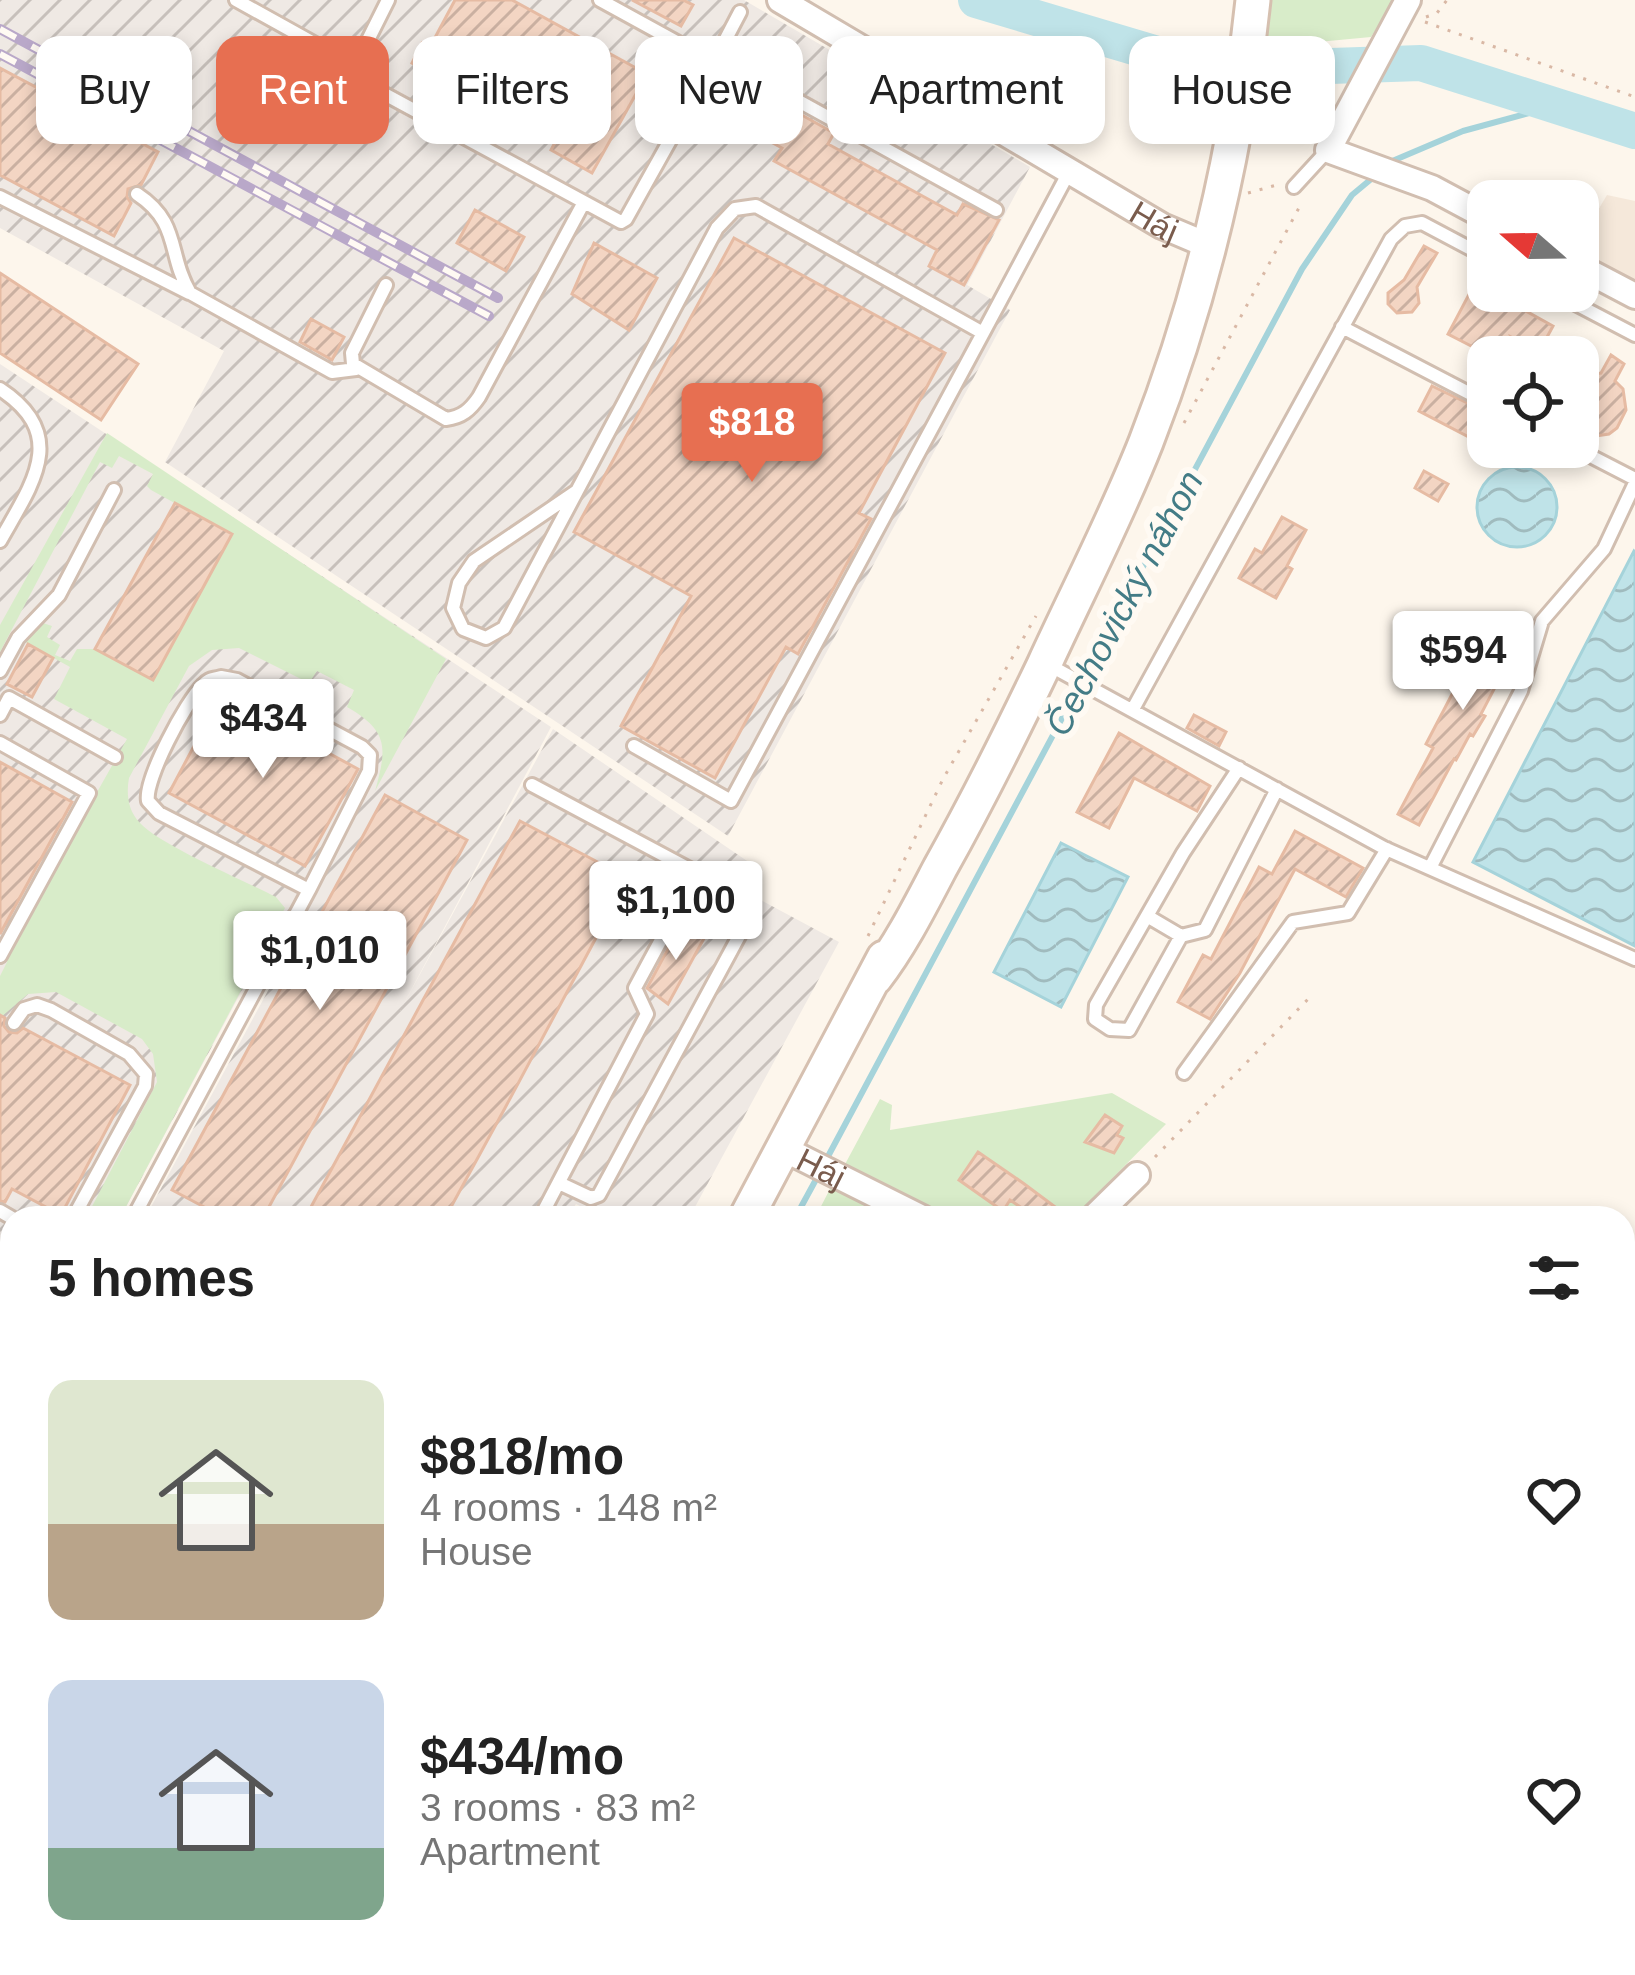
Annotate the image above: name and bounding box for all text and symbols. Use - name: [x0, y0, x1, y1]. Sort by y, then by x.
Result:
- chip: Buy: [36, 36, 192, 144]
- chip: Rent: [216, 36, 389, 144]
- chip: Filters: [413, 36, 611, 144]
- chip: New: [635, 36, 803, 144]
- chip: Apartment: [827, 36, 1105, 144]
- chip: House: [1129, 36, 1335, 144]
- north arrow: [1467, 180, 1599, 312]
- map controls: [1467, 180, 1599, 468]
- street label: Háj: [1124, 193, 1184, 249]
- button: locate: [1467, 336, 1599, 468]
- pin: $818: [681, 383, 823, 485]
- text: $818: [709, 400, 795, 443]
- water label: Čechovický náhon: [1037, 464, 1211, 742]
- pin: $594: [1392, 611, 1534, 713]
- text: $594: [1420, 628, 1506, 671]
- pin: $434: [192, 679, 334, 781]
- text: $434: [220, 696, 306, 739]
- pin: $1,100: [578, 861, 774, 963]
- text: $1,100: [616, 878, 736, 921]
- pin: $1,010: [222, 911, 418, 1013]
- text: $1,010: [260, 928, 380, 971]
- street label: Háj: [791, 1140, 852, 1195]
- icon: filters: [1521, 1245, 1587, 1311]
- text: 5 homes: [48, 1250, 255, 1307]
- icon: home: [144, 1428, 288, 1572]
- text: $818/mo: [420, 1428, 624, 1485]
- icon: heart: [1521, 1467, 1587, 1533]
- text: 4 rooms · 148 m²: [420, 1486, 717, 1529]
- text: House: [420, 1530, 533, 1573]
- icon: home: [144, 1728, 288, 1872]
- text: $434/mo: [420, 1728, 624, 1785]
- icon: heart: [1521, 1767, 1587, 1833]
- text: 3 rooms · 83 m²: [420, 1786, 695, 1829]
- text: Apartment: [420, 1830, 600, 1873]

